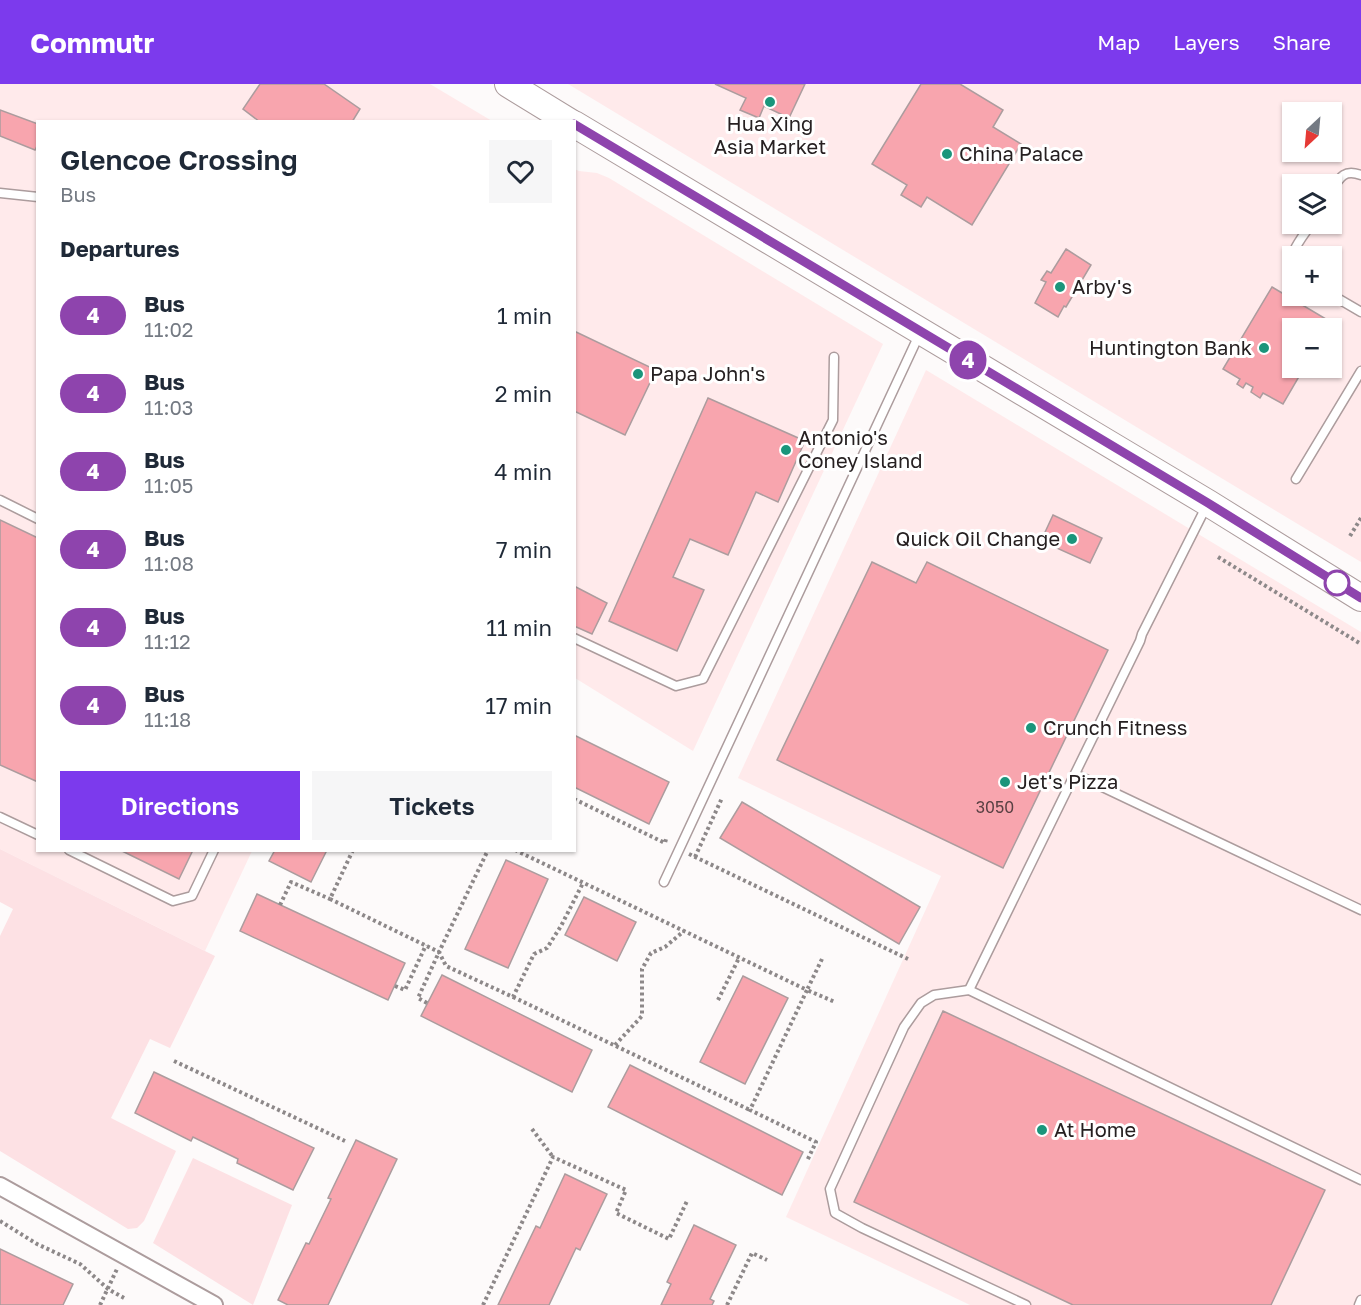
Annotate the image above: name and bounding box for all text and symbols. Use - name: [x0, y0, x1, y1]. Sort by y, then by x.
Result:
- text: Commutr: [30, 26, 154, 59]
- text: Map: [1097, 29, 1140, 55]
- text: Layers: [1173, 29, 1240, 55]
- text: Share: [1273, 29, 1331, 55]
- marker: Hua Xing Asia Market: [763, 95, 777, 109]
- north arrow: [1282, 102, 1342, 162]
- map controls: [1282, 102, 1342, 378]
- place label: Hua Xing Asia Market: [714, 111, 826, 158]
- button: heart: [489, 140, 552, 203]
- place label: China Palace: [959, 141, 1083, 165]
- text: Glencoe Crossing: [60, 143, 298, 176]
- marker: China Palace: [940, 147, 954, 161]
- button: layers: [1282, 174, 1342, 234]
- text: Bus: [60, 182, 96, 206]
- text: Departures: [60, 235, 179, 262]
- button: +: [1282, 246, 1342, 306]
- place label: Arby's: [1072, 274, 1132, 298]
- marker: Arby's: [1053, 280, 1067, 294]
- text: Bus: [144, 290, 185, 317]
- text: 4: [86, 302, 100, 328]
- text: 1 min: [497, 302, 552, 329]
- text: 11:02: [144, 317, 193, 341]
- button: −: [1282, 318, 1342, 378]
- place label: Huntington Bank: [1089, 335, 1252, 359]
- line badge: 4: [948, 340, 988, 380]
- marker: Huntington Bank: [1257, 341, 1271, 355]
- text: 4: [961, 347, 975, 373]
- place label: Papa John's: [650, 361, 765, 385]
- marker: Papa John's: [631, 367, 645, 381]
- text: Bus: [144, 368, 185, 395]
- text: 4: [86, 380, 100, 406]
- text: 2 min: [495, 380, 552, 407]
- text: 11:03: [144, 395, 194, 419]
- place label: Antonio's Coney Island: [798, 425, 922, 472]
- marker: Antonio's Coney Island: [779, 443, 793, 457]
- text: Bus: [144, 446, 185, 473]
- text: 4: [86, 458, 100, 484]
- text: 4 min: [494, 458, 552, 485]
- text: 11:05: [144, 473, 193, 497]
- text: Bus: [144, 524, 185, 551]
- place label: Quick Oil Change: [896, 526, 1060, 550]
- marker: Quick Oil Change: [1065, 532, 1079, 546]
- text: 4: [86, 536, 100, 562]
- text: 7 min: [496, 536, 552, 563]
- text: 11:08: [144, 551, 194, 575]
- unlabelled marker: [1324, 570, 1350, 596]
- text: Bus: [144, 602, 185, 629]
- text: 4: [86, 614, 100, 640]
- text: 11 min: [486, 614, 552, 641]
- text: 11:12: [144, 629, 191, 653]
- text: Bus: [144, 680, 185, 707]
- text: 4: [86, 692, 100, 718]
- text: 17 min: [485, 692, 552, 719]
- text: 11:18: [144, 707, 191, 731]
- place label: Crunch Fitness: [1043, 715, 1187, 739]
- marker: Crunch Fitness: [1024, 721, 1038, 735]
- place label: Jet's Pizza: [1017, 769, 1118, 793]
- button: Directions: [60, 771, 300, 840]
- button: Tickets: [312, 771, 552, 840]
- marker: Jet's Pizza: [998, 775, 1012, 789]
- house number: 3050: [976, 797, 1014, 817]
- place label: At Home: [1054, 1117, 1136, 1141]
- marker: At Home: [1035, 1123, 1049, 1137]

